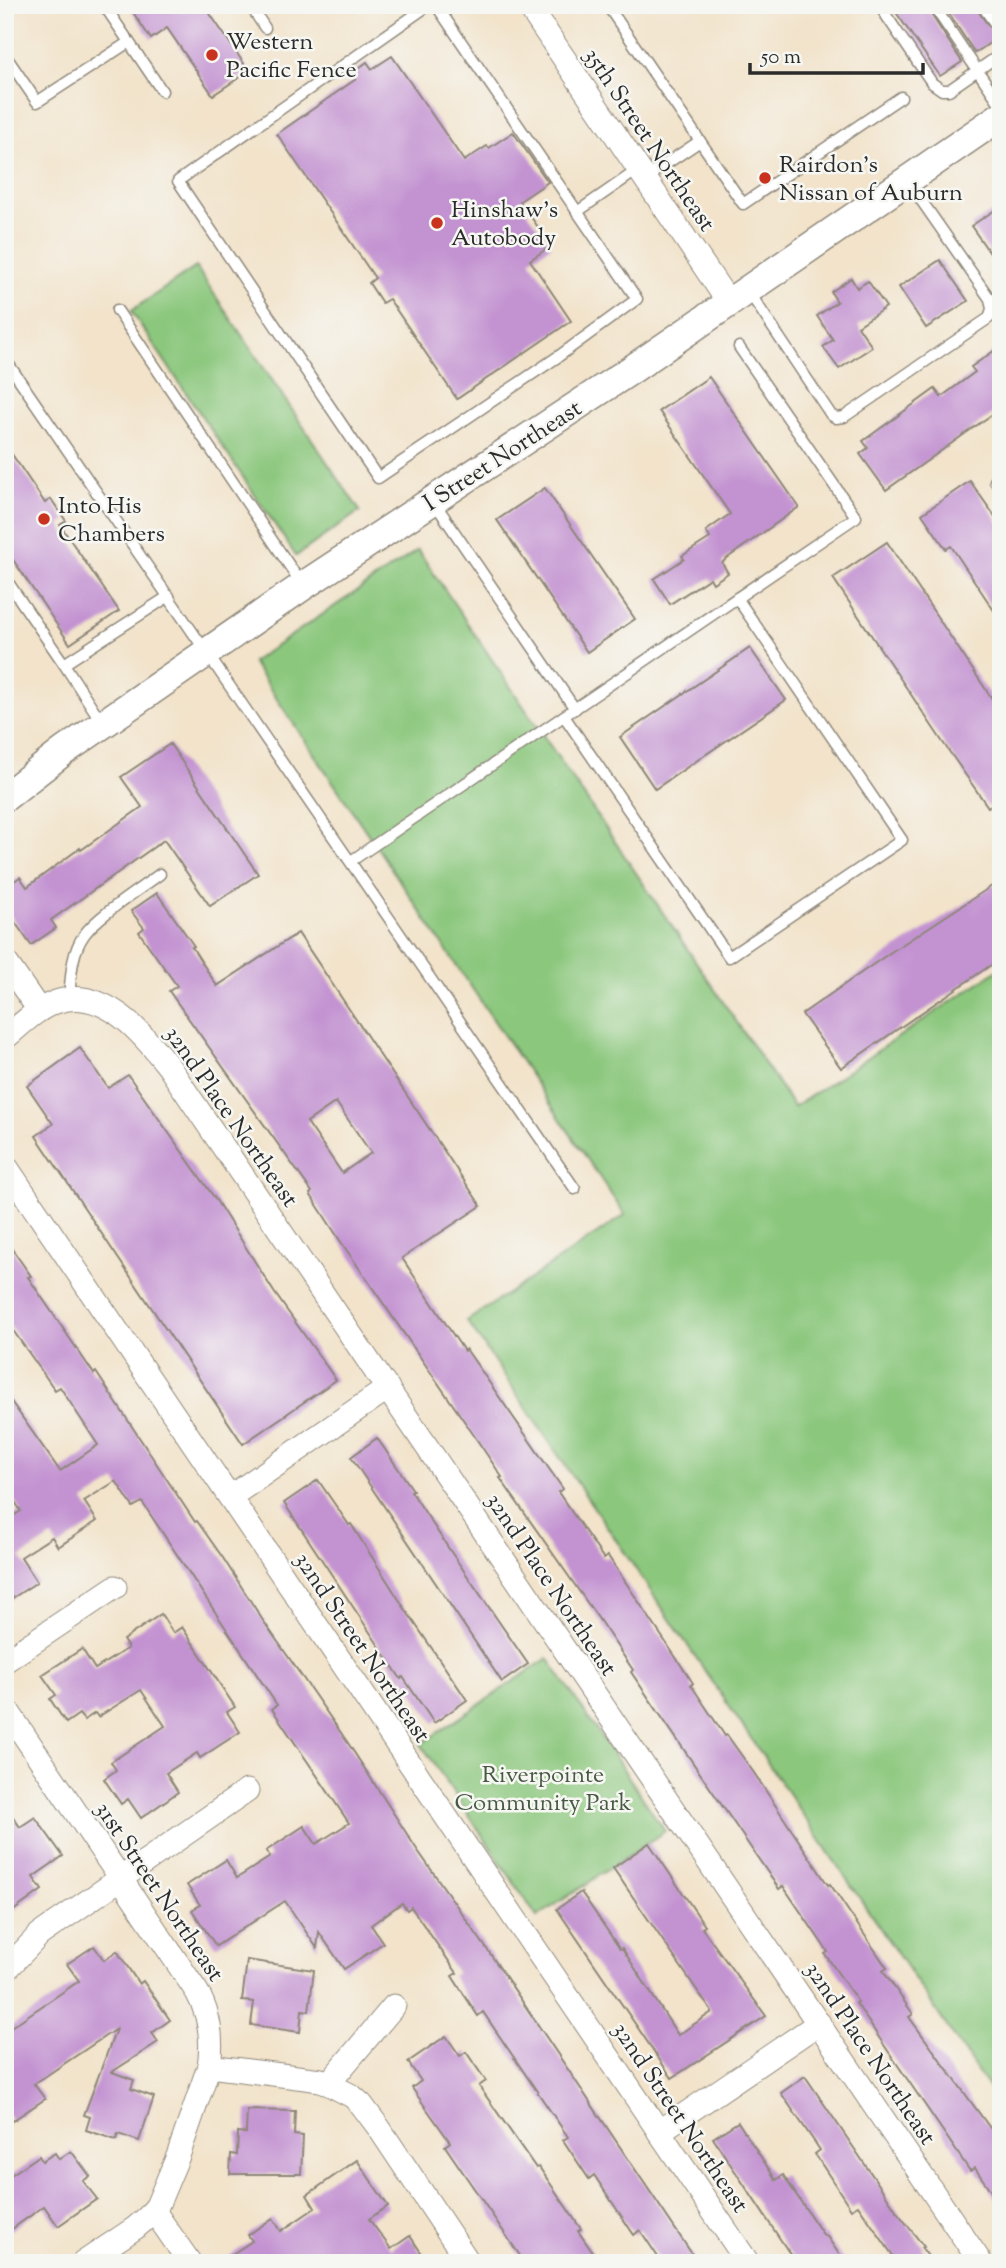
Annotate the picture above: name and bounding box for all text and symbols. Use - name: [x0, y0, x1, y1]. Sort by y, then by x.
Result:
- place label: Western Pacific Fence: [226, 26, 357, 88]
- scale bar: [750, 32, 924, 76]
- street label: 35th Street Northeast: [574, 41, 723, 239]
- text: 50 m: [760, 43, 801, 73]
- marker: Western Pacific Fence: [204, 47, 220, 63]
- place label: Rairdon's Nissan of Auburn: [779, 149, 963, 211]
- marker: Rairdon's Nissan of Auburn: [757, 170, 773, 186]
- place label: Hinshaw's Autobody: [451, 194, 558, 256]
- marker: Hinshaw's Autobody: [429, 215, 445, 231]
- street label: I Street Northeast: [417, 393, 589, 521]
- place label: Into His Chambers: [58, 490, 165, 552]
- marker: Into His Chambers: [36, 511, 52, 527]
- street label: 32nd Place Northeast: [155, 1020, 306, 1215]
- street label: 32nd Place Northeast: [476, 1487, 624, 1684]
- street label: 32nd Street Northeast: [285, 1546, 438, 1750]
- park label: Riverpointe Community Park: [454, 1759, 632, 1821]
- street label: 31st Street Northeast: [85, 1795, 231, 1989]
- street label: 32nd Place Northeast: [795, 1956, 943, 2153]
- street label: 32nd Street Northeast: [603, 2016, 756, 2220]

